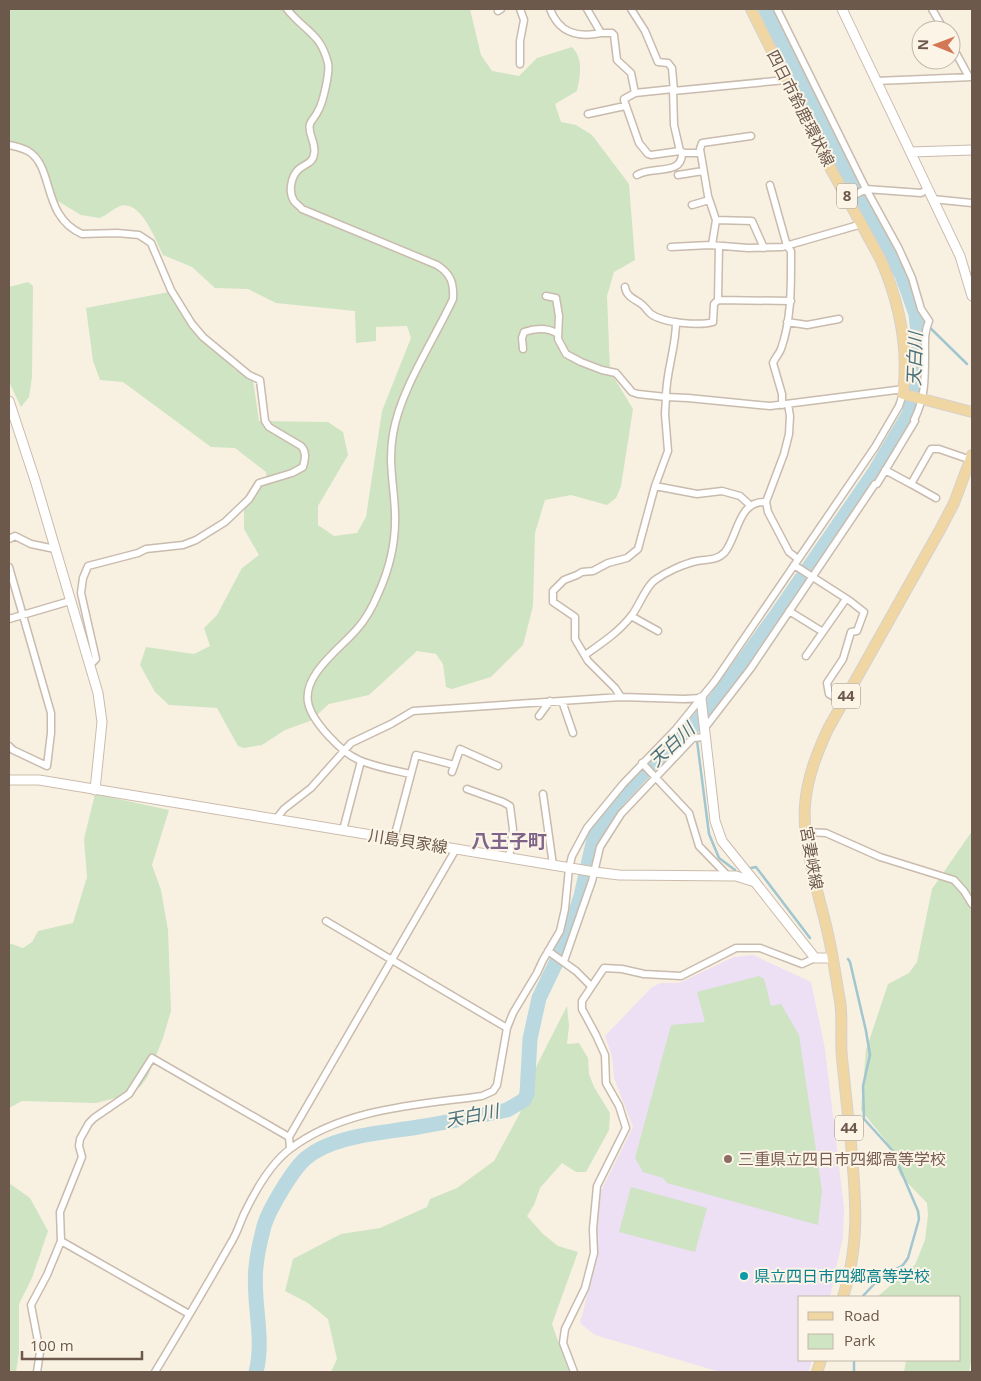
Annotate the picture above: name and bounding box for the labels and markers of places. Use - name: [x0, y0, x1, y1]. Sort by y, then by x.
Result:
- place label: 三重県立四日市四郷高等学校: [738, 1148, 946, 1170]
- marker: 三重県立四日市四郷高等学校: [722, 1153, 734, 1165]
- place label: 県立四日市四郷高等学校: [754, 1265, 930, 1287]
- marker: 県立四日市四郷高等学校: [738, 1270, 750, 1282]

